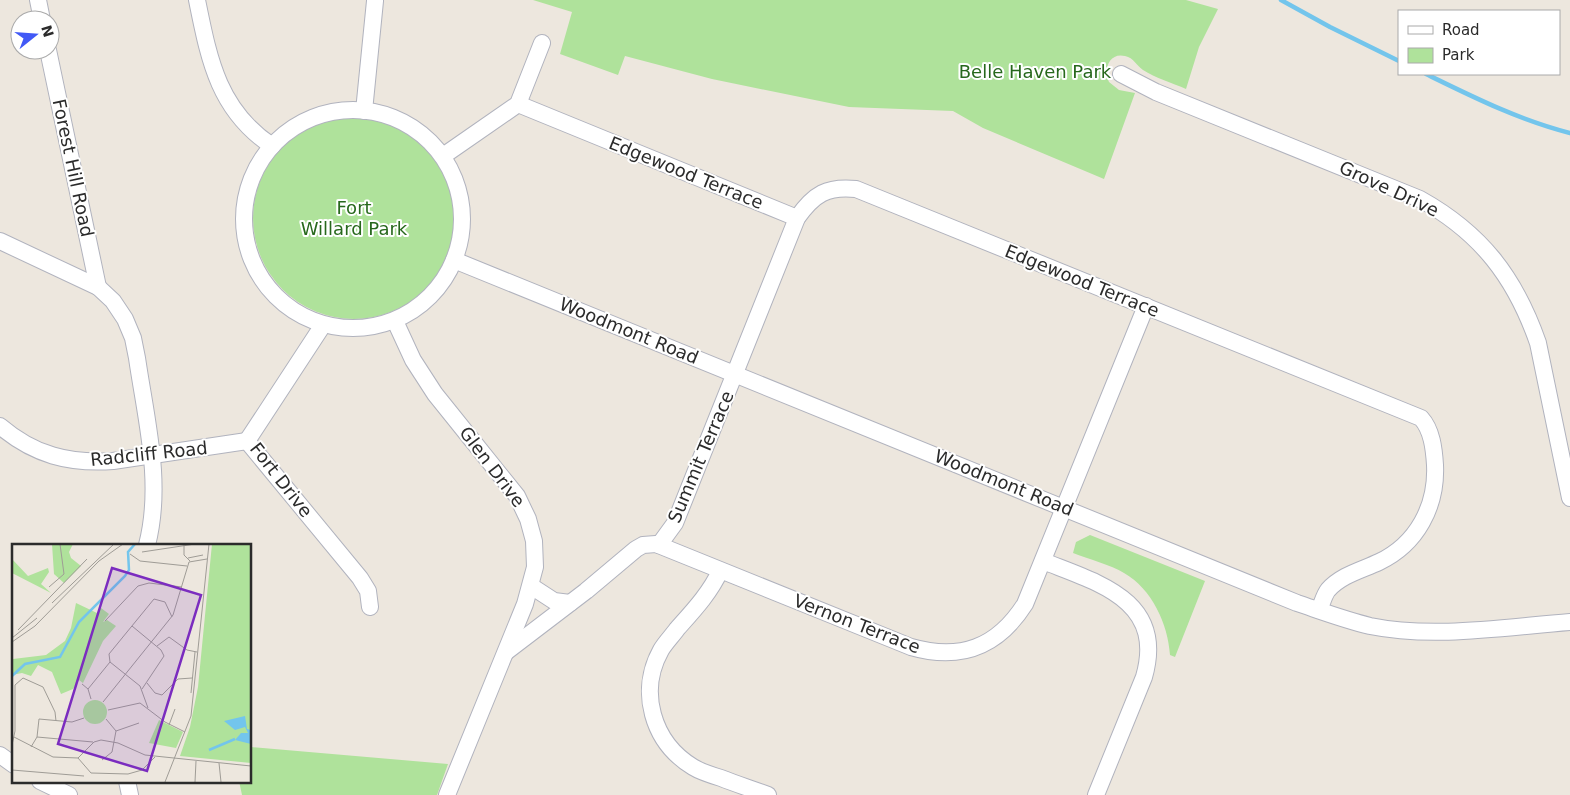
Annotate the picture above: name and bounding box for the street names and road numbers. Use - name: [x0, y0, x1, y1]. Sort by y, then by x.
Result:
- street label: Forest Hill Road: [49, 97, 98, 239]
- street label: Edgewood Terrace: [606, 132, 766, 213]
- street label: Grove Drive: [1336, 156, 1442, 221]
- street label: Edgewood Terrace: [1002, 240, 1162, 321]
- street label: Woodmont Road: [557, 293, 702, 368]
- street label: Summit Terrace: [663, 388, 738, 526]
- street label: Glen Drive: [455, 422, 529, 511]
- street label: Radcliff Road: [89, 437, 209, 470]
- street label: Fort Drive: [246, 438, 317, 521]
- street label: Woodmont Road: [932, 445, 1077, 520]
- street label: Vernon Terrace: [791, 590, 924, 657]

